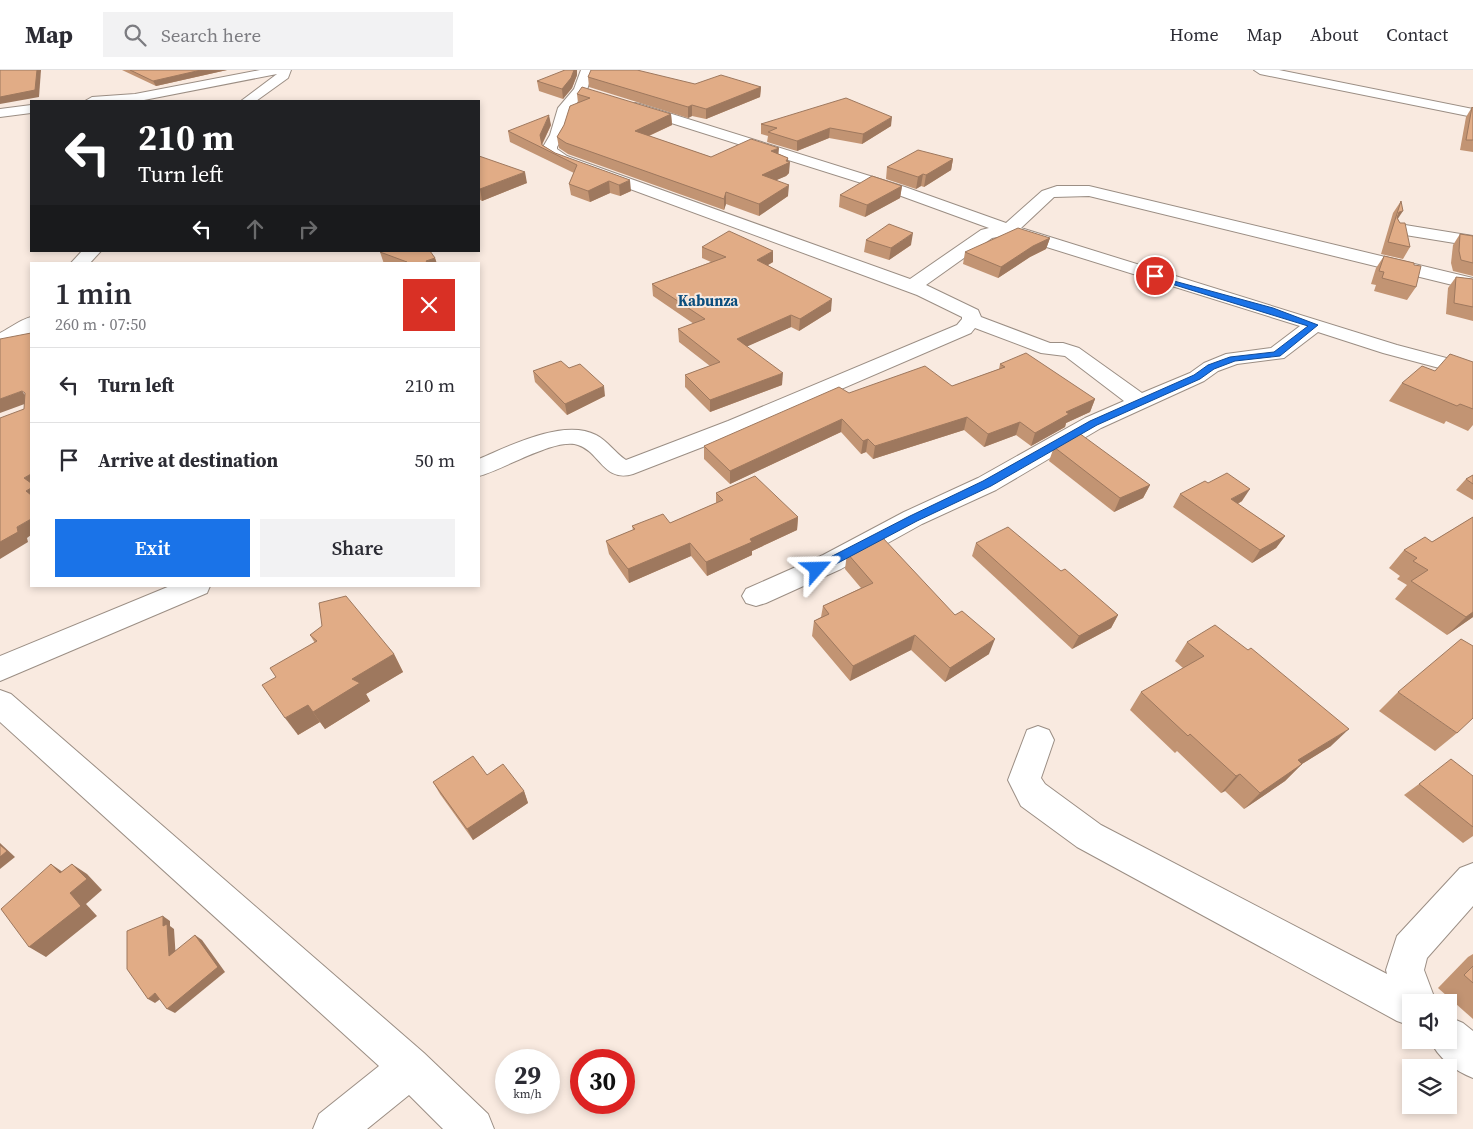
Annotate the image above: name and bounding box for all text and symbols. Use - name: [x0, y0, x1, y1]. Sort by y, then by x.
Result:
- search box: [103, 12, 453, 57]
- text: Map: [25, 18, 73, 51]
- icon: search: [121, 21, 149, 49]
- text: Search here: [161, 22, 261, 48]
- text: Home: [1170, 22, 1219, 47]
- text: Map: [1247, 22, 1282, 47]
- text: About: [1310, 22, 1358, 47]
- text: Contact: [1386, 22, 1448, 47]
- text: 210 m: [138, 114, 234, 162]
- icon: left: [55, 120, 120, 185]
- text: Turn left: [138, 159, 223, 189]
- icon: left: [188, 215, 216, 243]
- icon: ahead: [241, 215, 269, 243]
- icon: right: [294, 215, 322, 243]
- pin: [1134, 255, 1176, 297]
- icon: arrive: [1141, 262, 1169, 290]
- text: 1 min: [55, 273, 132, 314]
- button: close: [403, 279, 455, 331]
- district label: Kabunza: [678, 290, 739, 311]
- text: 260 m · 07:50: [55, 313, 146, 335]
- icon: left: [55, 371, 83, 399]
- text: Turn left: [98, 372, 174, 398]
- text: 210 m: [405, 372, 455, 398]
- icon: arrive: [55, 446, 83, 474]
- text: Arrive at destination: [98, 447, 278, 473]
- text: 50 m: [414, 447, 455, 473]
- button: Exit: [55, 519, 250, 577]
- button: Share: [260, 519, 455, 577]
- position arrow: [790, 542, 842, 594]
- map controls: [1402, 994, 1457, 1114]
- button: sound: [1402, 994, 1457, 1049]
- speed limit sign: 30: [570, 1049, 635, 1114]
- text: 29: [514, 1058, 541, 1092]
- button: layers: [1402, 1059, 1457, 1114]
- text: km/h: [513, 1086, 542, 1102]

